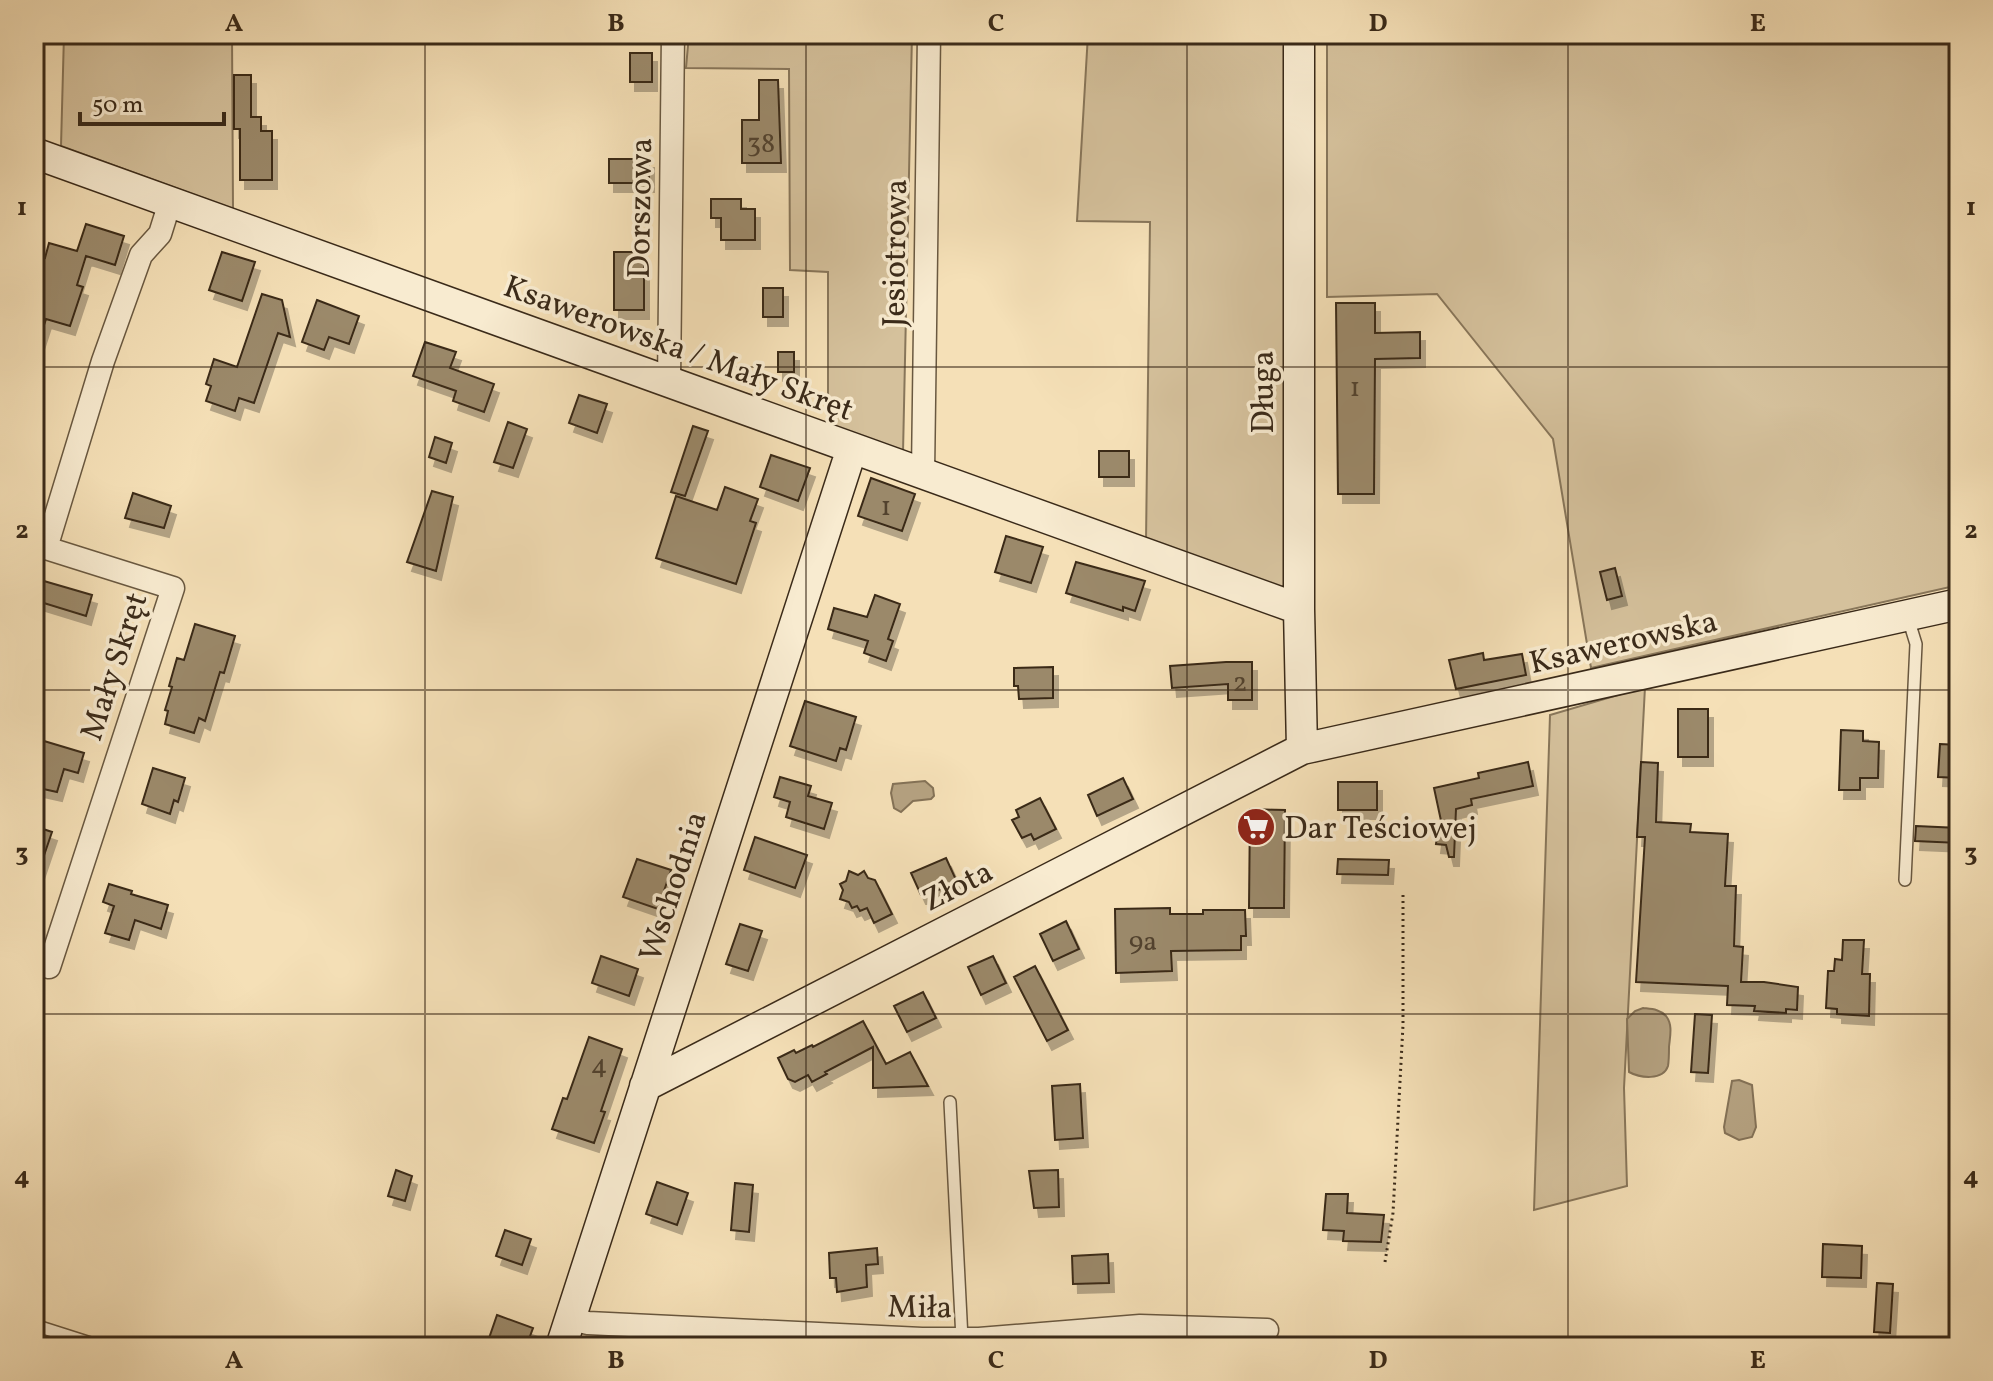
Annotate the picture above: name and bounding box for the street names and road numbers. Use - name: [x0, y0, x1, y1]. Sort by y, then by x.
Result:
- street label: Dorszowa: [619, 137, 665, 279]
- street label: Jesiotrowa: [874, 179, 920, 327]
- street label: Ksawerowska / Mały Skręt: [497, 266, 859, 434]
- street label: Długa: [1243, 350, 1287, 434]
- street label: Mały Skręt: [71, 587, 160, 746]
- street label: Ksawerowska: [1525, 601, 1722, 687]
- street label: Wschodnia: [630, 806, 720, 968]
- street label: Złota: [915, 851, 1001, 924]
- street label: Miła: [887, 1286, 953, 1332]

